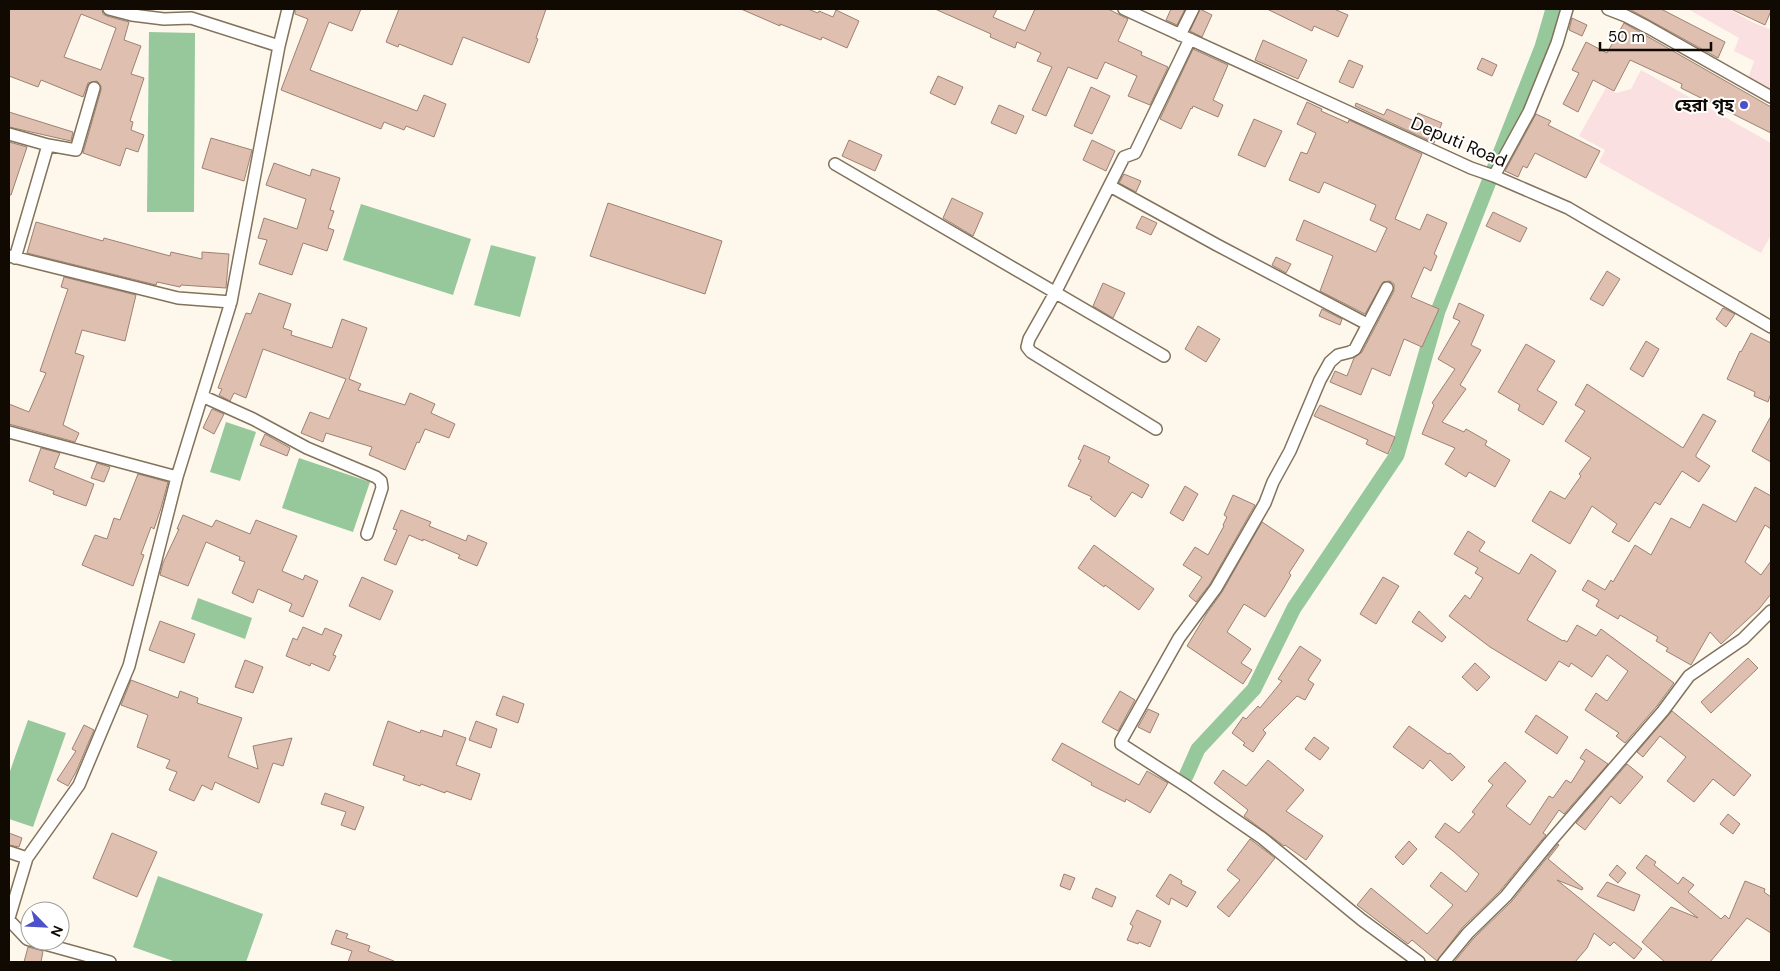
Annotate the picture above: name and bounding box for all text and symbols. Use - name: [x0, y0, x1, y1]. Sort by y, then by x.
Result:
- scale bar: [1600, 20, 1711, 52]
- text: 50 m: [1608, 27, 1645, 47]
- place label: হেরা গৃহ: [1674, 93, 1735, 117]
- marker: হেরা গৃহ: [1738, 99, 1750, 111]
- street label: Deputi Road: [1407, 111, 1511, 173]
- north arrow: [20, 901, 70, 951]
- text: N: [47, 923, 67, 940]

